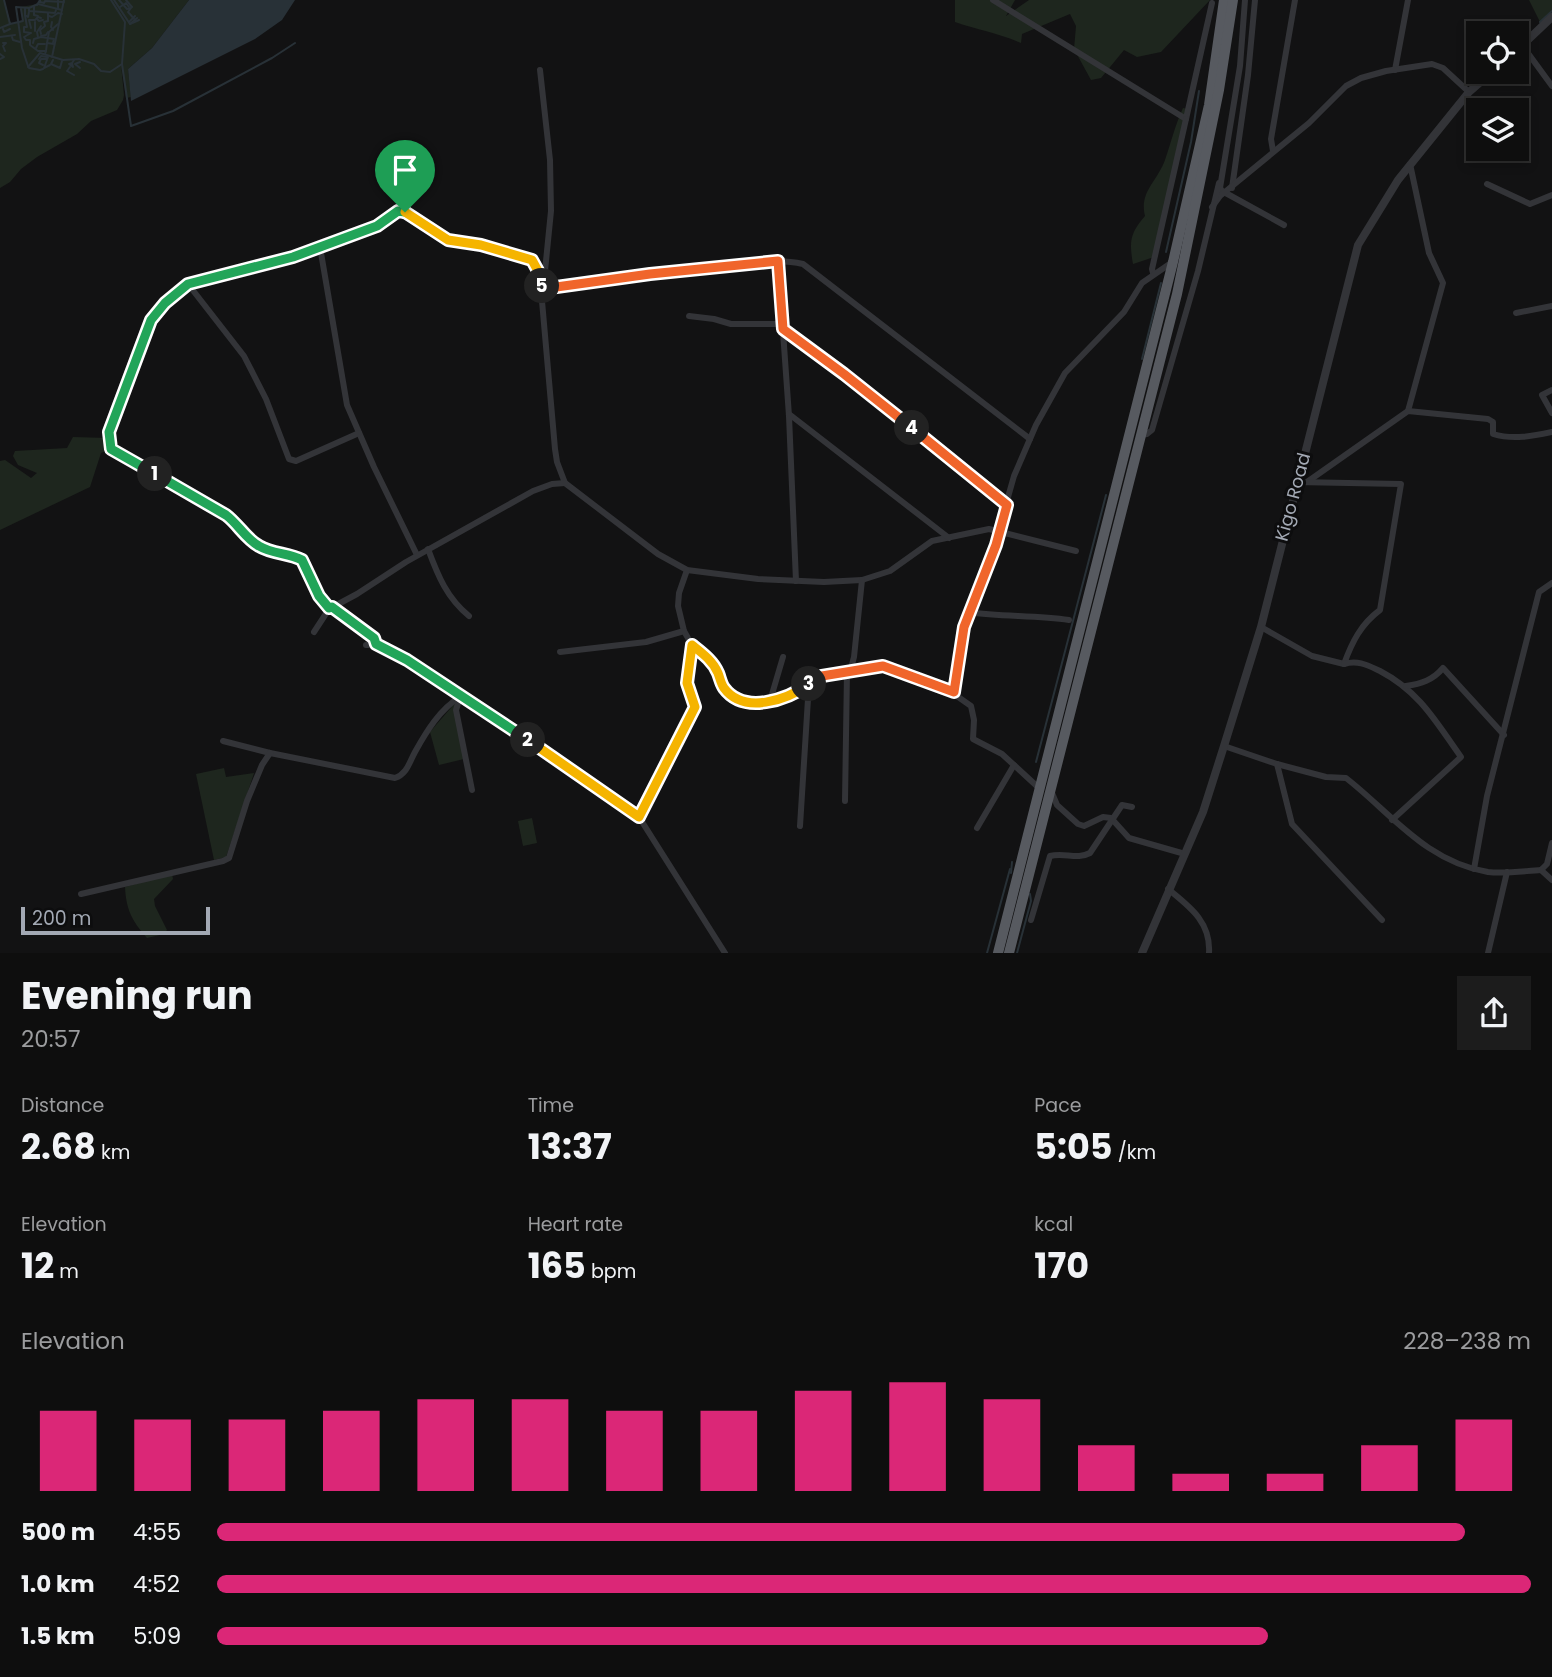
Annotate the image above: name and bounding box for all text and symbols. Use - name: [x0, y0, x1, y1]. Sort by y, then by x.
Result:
- map controls: [1466, 21, 1529, 161]
- button: locate: [1466, 21, 1529, 84]
- button: layers: [1466, 98, 1529, 161]
- pin: [375, 140, 435, 212]
- icon: arrive: [386, 151, 424, 189]
- pin: 5: [524, 268, 560, 304]
- text: 5: [535, 272, 548, 299]
- pin: 4: [894, 410, 930, 446]
- text: 4: [905, 414, 918, 441]
- street label: Kigo Road: [1269, 450, 1316, 544]
- pin: 1: [138, 456, 172, 491]
- text: 1: [151, 460, 158, 487]
- pin: 3: [792, 666, 826, 702]
- text: 3: [803, 670, 814, 697]
- pin: 2: [510, 722, 546, 758]
- text: 2: [522, 726, 533, 753]
- scale bar: [21, 904, 210, 935]
- text: 200 m: [32, 905, 91, 932]
- text: Evening run: [21, 969, 253, 1022]
- button: share: [1457, 976, 1531, 1050]
- text: 20:57: [21, 1023, 81, 1055]
- text: Distance: [21, 1092, 104, 1119]
- text: Time: [528, 1092, 574, 1119]
- text: Pace: [1034, 1092, 1082, 1119]
- text: 2.68: [21, 1122, 96, 1171]
- text: 13:37: [528, 1122, 612, 1171]
- text: 5:05: [1034, 1122, 1113, 1171]
- text: km: [96, 1139, 130, 1166]
- text: /km: [1113, 1139, 1156, 1166]
- text: Elevation: [21, 1211, 107, 1238]
- text: Heart rate: [528, 1211, 623, 1238]
- text: kcal: [1034, 1211, 1073, 1238]
- text: 12: [21, 1241, 54, 1290]
- text: 165: [528, 1241, 586, 1290]
- text: 170: [1034, 1241, 1089, 1290]
- text: m: [54, 1258, 79, 1285]
- text: bpm: [586, 1258, 636, 1285]
- text: Elevation: [21, 1325, 125, 1357]
- text: 228–238 m: [1403, 1325, 1531, 1357]
- text: 500 m: [21, 1516, 95, 1548]
- text: 4:55: [133, 1516, 181, 1548]
- text: 1.0 km: [21, 1568, 95, 1600]
- text: 4:52: [133, 1568, 180, 1600]
- text: 1.5 km: [21, 1620, 95, 1652]
- text: 5:09: [133, 1620, 181, 1652]

